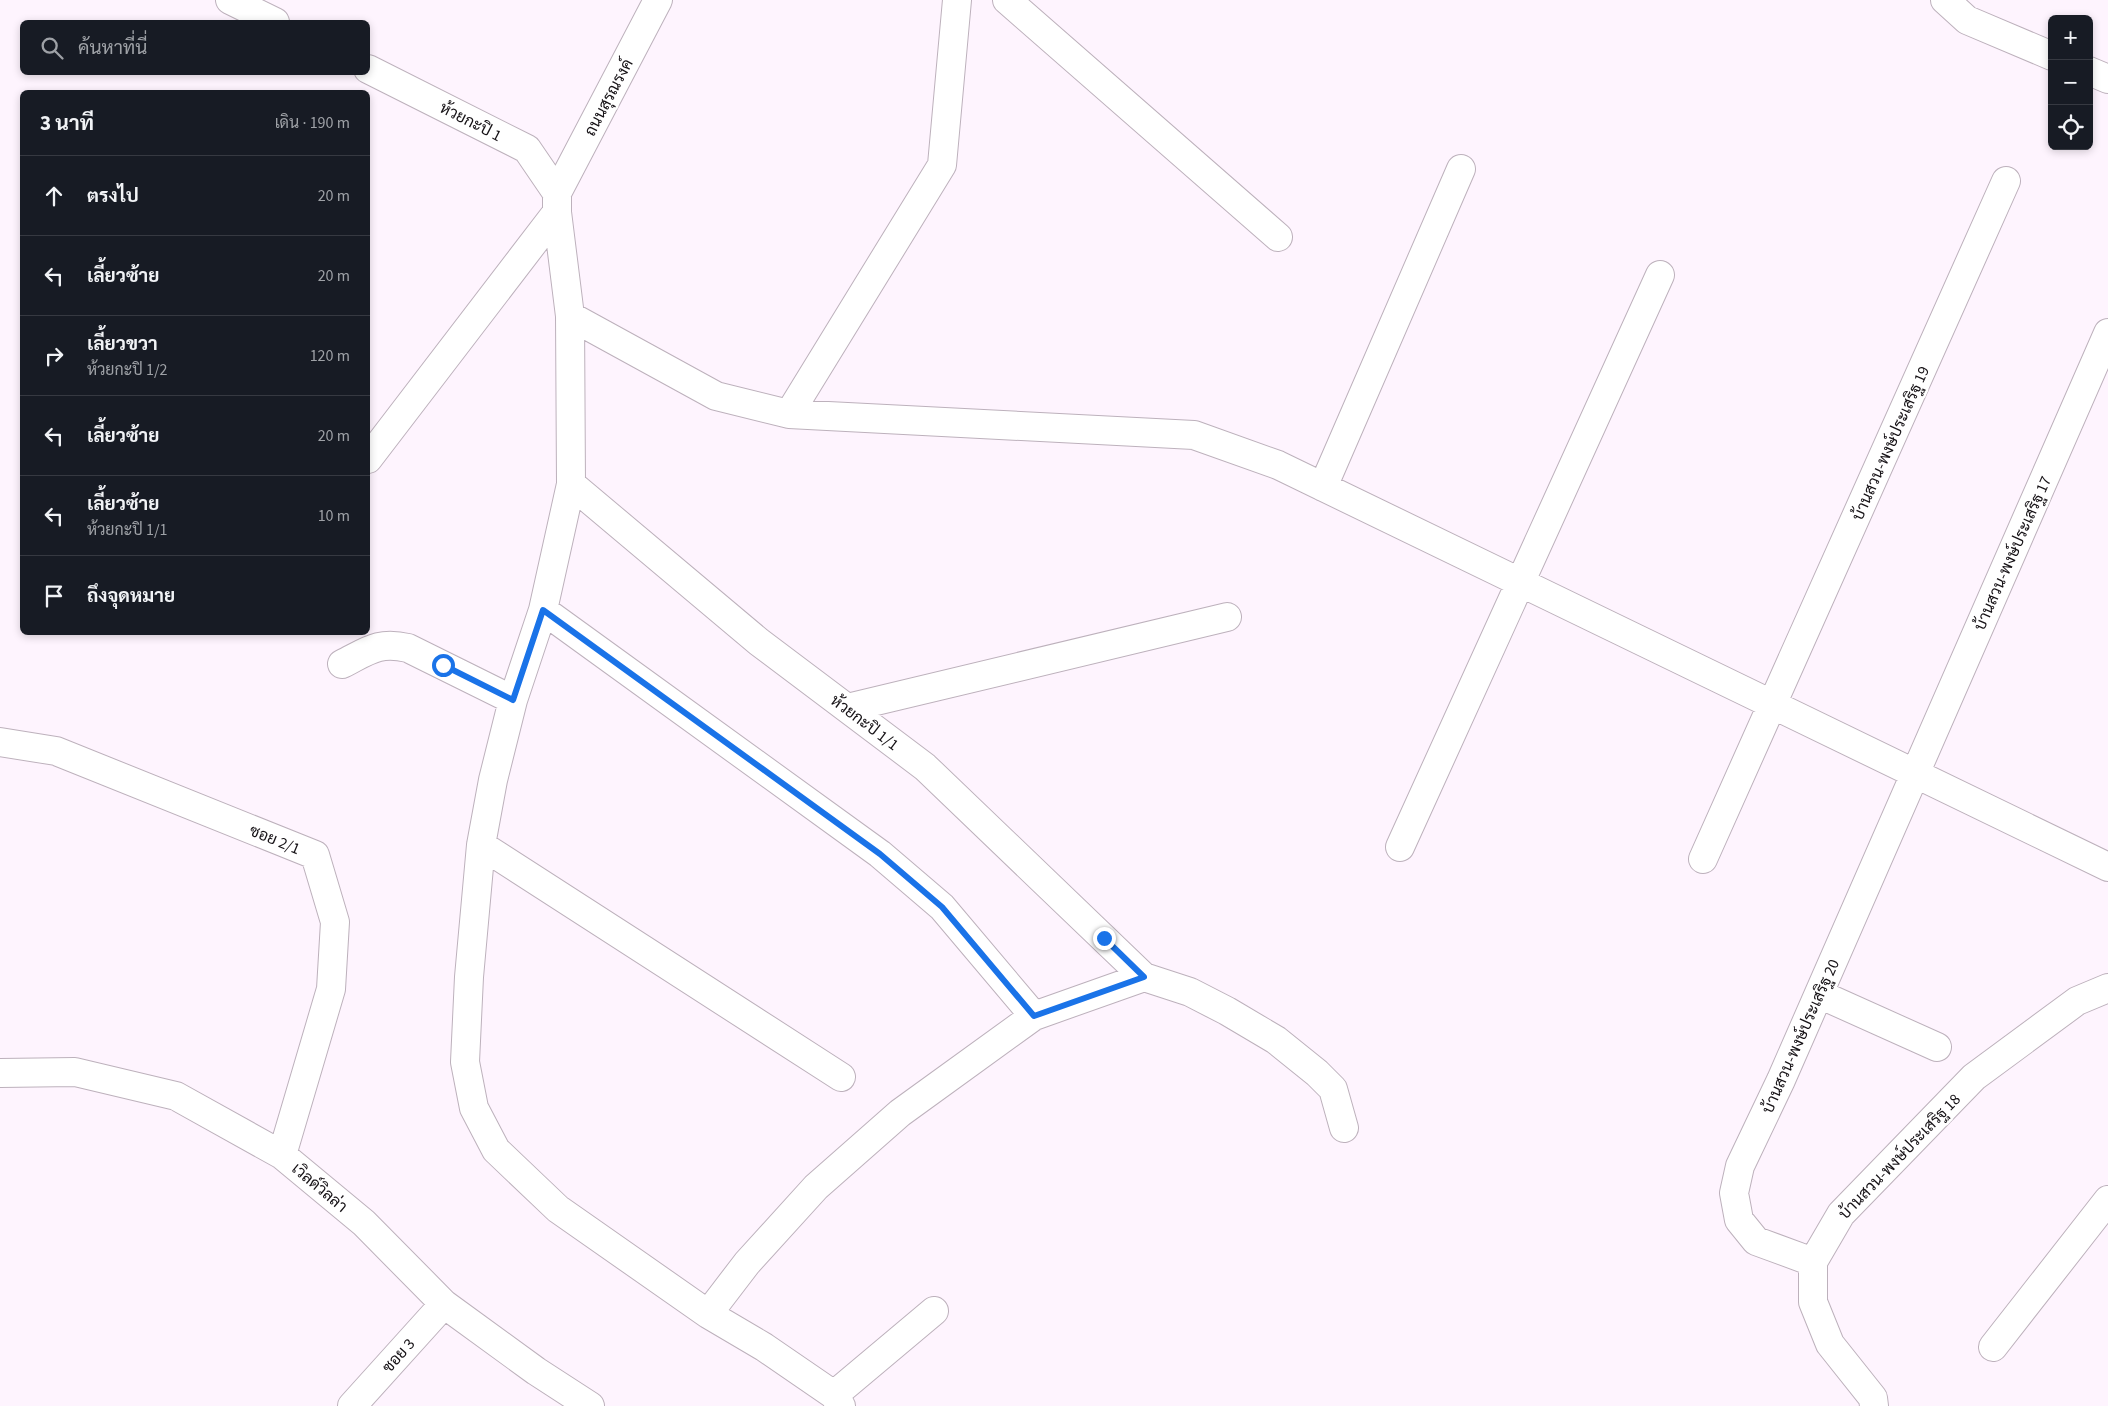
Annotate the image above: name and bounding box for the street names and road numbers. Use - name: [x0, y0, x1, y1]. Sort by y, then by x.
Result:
- street label: ถนนสุรณรงค์: [578, 54, 638, 140]
- street label: ห้วยกะปิ 1: [436, 97, 505, 147]
- street label: บ้านสวน-พงษ์ประเสริฐ 19: [1845, 362, 1935, 524]
- street label: บ้านสวน-พงษ์ประเสริฐ 17: [1967, 472, 2057, 634]
- street label: ห้วยกะปิ 1/1: [826, 690, 903, 756]
- street label: ซอย 2/1: [246, 820, 303, 860]
- street label: บ้านสวน-พงษ์ประเสริฐ 20: [1755, 955, 1845, 1117]
- street label: บ้านสวน-พงษ์ประเสริฐ 18: [1832, 1088, 1966, 1224]
- street label: เวิลด์วิลล่า: [287, 1156, 353, 1218]
- street label: ซอย 3: [377, 1334, 420, 1378]

